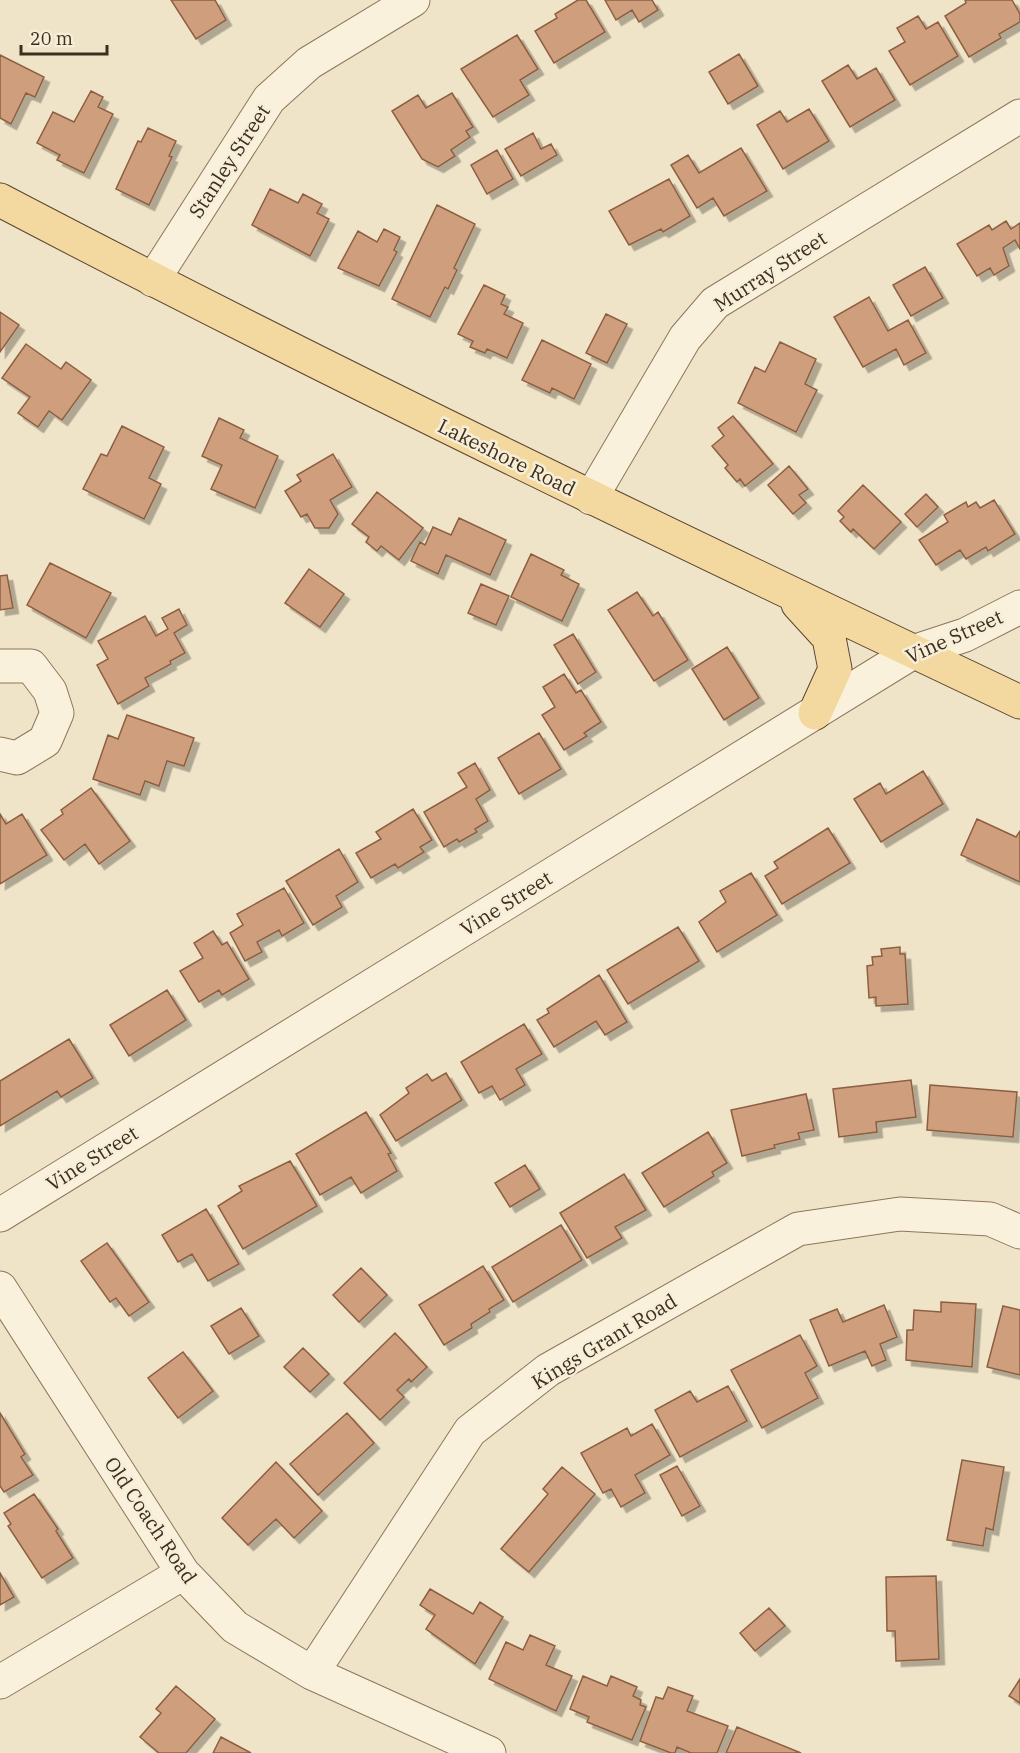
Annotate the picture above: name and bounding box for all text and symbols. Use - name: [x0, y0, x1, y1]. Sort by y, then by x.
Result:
- scale bar: [21, 18, 106, 56]
- text: 20 m: [30, 27, 73, 50]
- street label: Stanley Street: [182, 99, 276, 223]
- street label: Murray Street: [708, 224, 832, 318]
- street label: Lakeshore Road: [434, 412, 580, 502]
- street label: Vine Street: [901, 603, 1007, 669]
- street label: Vine Street: [455, 864, 557, 942]
- street label: Vine Street: [41, 1119, 143, 1197]
- street label: Kings Grant Road: [526, 1287, 682, 1395]
- street label: Old Coach Road: [99, 1451, 203, 1589]

